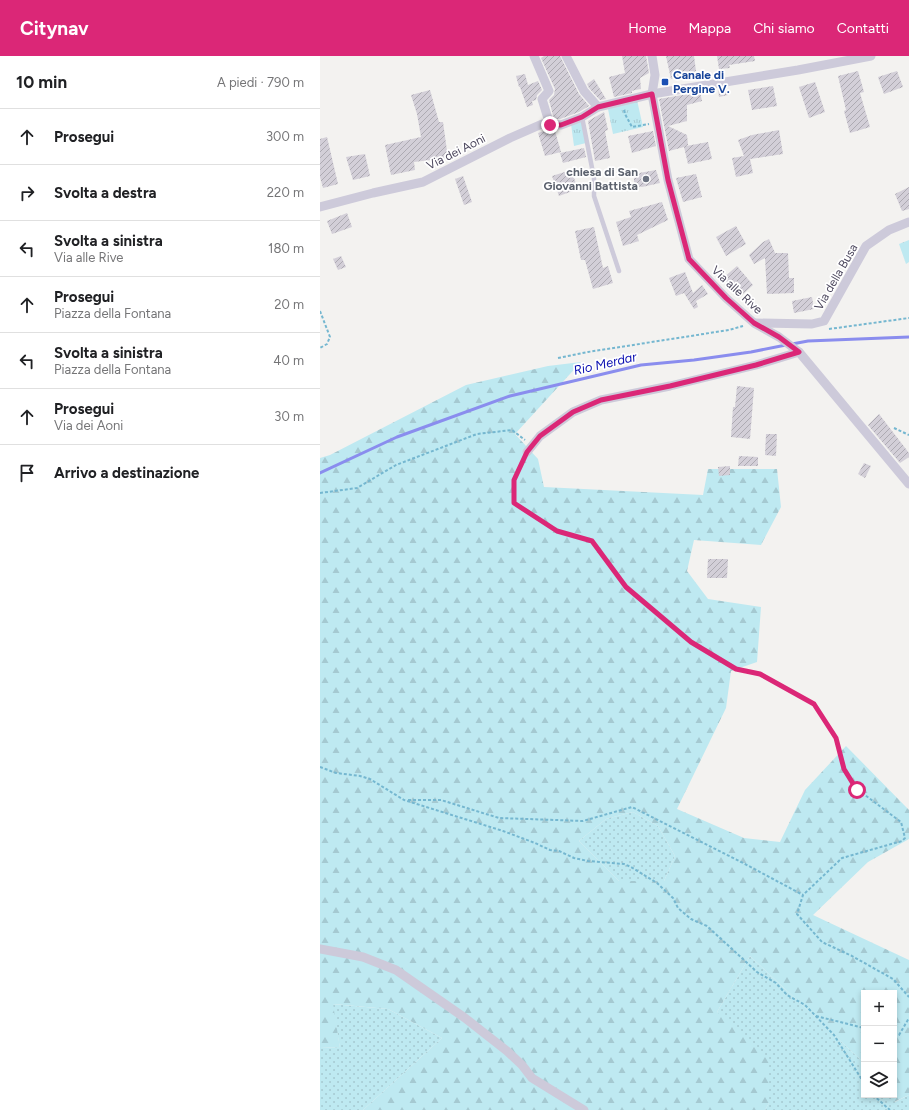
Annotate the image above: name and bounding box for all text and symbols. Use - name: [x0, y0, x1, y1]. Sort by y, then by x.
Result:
- text: Citynav: [20, 17, 89, 40]
- text: Home: [628, 20, 667, 37]
- text: Mappa: [689, 20, 731, 37]
- text: Chi siamo: [753, 20, 815, 37]
- text: Contatti: [837, 20, 889, 37]
- place label: Canale di Pergine V.: [673, 68, 730, 96]
- text: 10 min: [16, 72, 67, 92]
- text: A piedi · 790 m: [217, 75, 304, 90]
- marker: Canale di Pergine V.: [660, 77, 670, 87]
- route end: [541, 116, 559, 134]
- icon: ahead: [16, 126, 38, 148]
- text: Prosegui: [54, 128, 114, 146]
- text: 300 m: [266, 129, 304, 144]
- street label: Via dei Aoni: [424, 131, 488, 173]
- place label: chiesa di San Giovanni Battista: [543, 165, 638, 193]
- marker: chiesa di San Giovanni Battista: [641, 174, 651, 184]
- icon: right: [16, 182, 38, 204]
- text: Svolta a destra: [54, 184, 157, 202]
- text: 220 m: [267, 185, 304, 200]
- text: Svolta a sinistra: [54, 232, 163, 250]
- icon: left: [16, 238, 38, 260]
- text: 180 m: [268, 241, 304, 256]
- street label: Via della Busa: [811, 242, 861, 312]
- text: Via alle Rive: [54, 250, 123, 265]
- street label: Via alle Rive: [709, 263, 766, 317]
- text: Prosegui: [54, 288, 114, 306]
- icon: ahead: [16, 294, 38, 316]
- text: 20 m: [274, 297, 304, 312]
- text: Piazza della Fontana: [54, 306, 171, 321]
- text: Svolta a sinistra: [54, 344, 163, 362]
- water label: Rio Merdar: [572, 349, 639, 378]
- icon: left: [16, 350, 38, 372]
- text: 40 m: [273, 353, 304, 368]
- text: Piazza della Fontana: [54, 362, 171, 377]
- text: Prosegui: [54, 400, 114, 418]
- icon: ahead: [16, 406, 38, 428]
- text: 30 m: [274, 409, 304, 424]
- text: Via dei Aoni: [54, 418, 123, 433]
- icon: arrive: [16, 462, 38, 484]
- text: Arrivo a destinazione: [54, 464, 199, 482]
- route start: [848, 781, 866, 799]
- map controls: [861, 990, 897, 1098]
- button: +: [861, 990, 897, 1026]
- button: −: [861, 1026, 897, 1062]
- button: layers: [861, 1062, 897, 1098]

